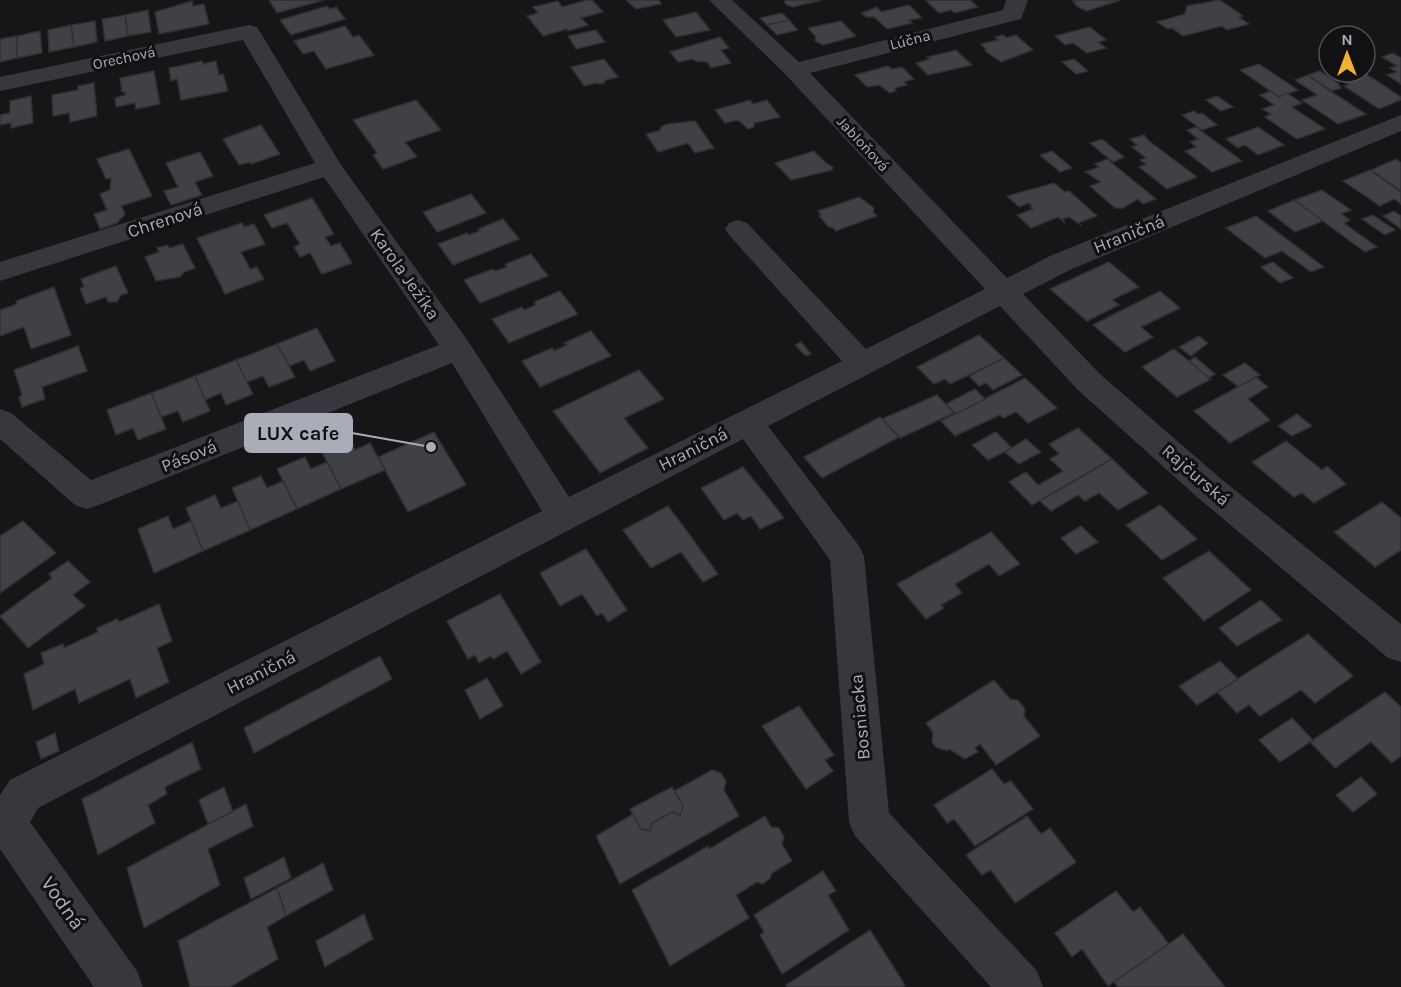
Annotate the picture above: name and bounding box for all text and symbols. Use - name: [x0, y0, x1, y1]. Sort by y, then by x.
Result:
- north arrow: [1317, 24, 1377, 84]
- street label: Lúčna: [888, 26, 932, 54]
- text: N: [1341, 30, 1353, 49]
- street label: Orechová: [91, 43, 157, 73]
- street label: Jabloňová: [833, 113, 893, 175]
- street label: Chrenová: [125, 198, 205, 242]
- street label: Hraničná: [1090, 210, 1168, 258]
- street label: Karola Ježíka: [365, 224, 445, 324]
- callout: LUX cafe: [245, 414, 352, 452]
- text: LUX cafe: [257, 422, 339, 445]
- street label: Hraničná: [655, 422, 731, 476]
- street label: Pásová: [158, 435, 220, 477]
- street label: Rajčurská: [1158, 440, 1234, 510]
- street label: Hraničná: [223, 645, 299, 699]
- street label: Bosniacka: [845, 673, 875, 761]
- street label: Vodná: [36, 872, 90, 934]

